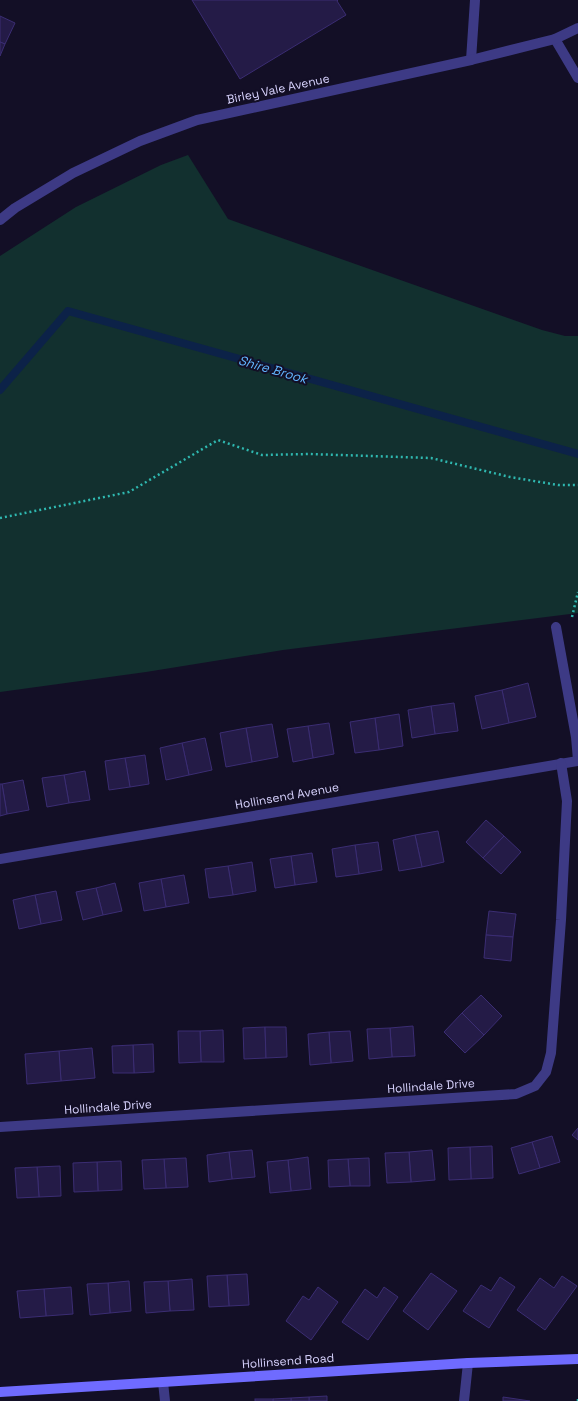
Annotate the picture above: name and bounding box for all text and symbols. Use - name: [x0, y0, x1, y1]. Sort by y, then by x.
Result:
- street label: Birley Vale Avenue: [225, 70, 331, 108]
- water label: Shire Brook: [236, 352, 311, 388]
- street label: Hollinsend Avenue: [234, 779, 340, 813]
- street label: Hollindale Drive: [387, 1075, 475, 1097]
- street label: Hollindale Drive: [64, 1096, 152, 1118]
- street label: Hollinsend Road: [241, 1350, 335, 1372]

